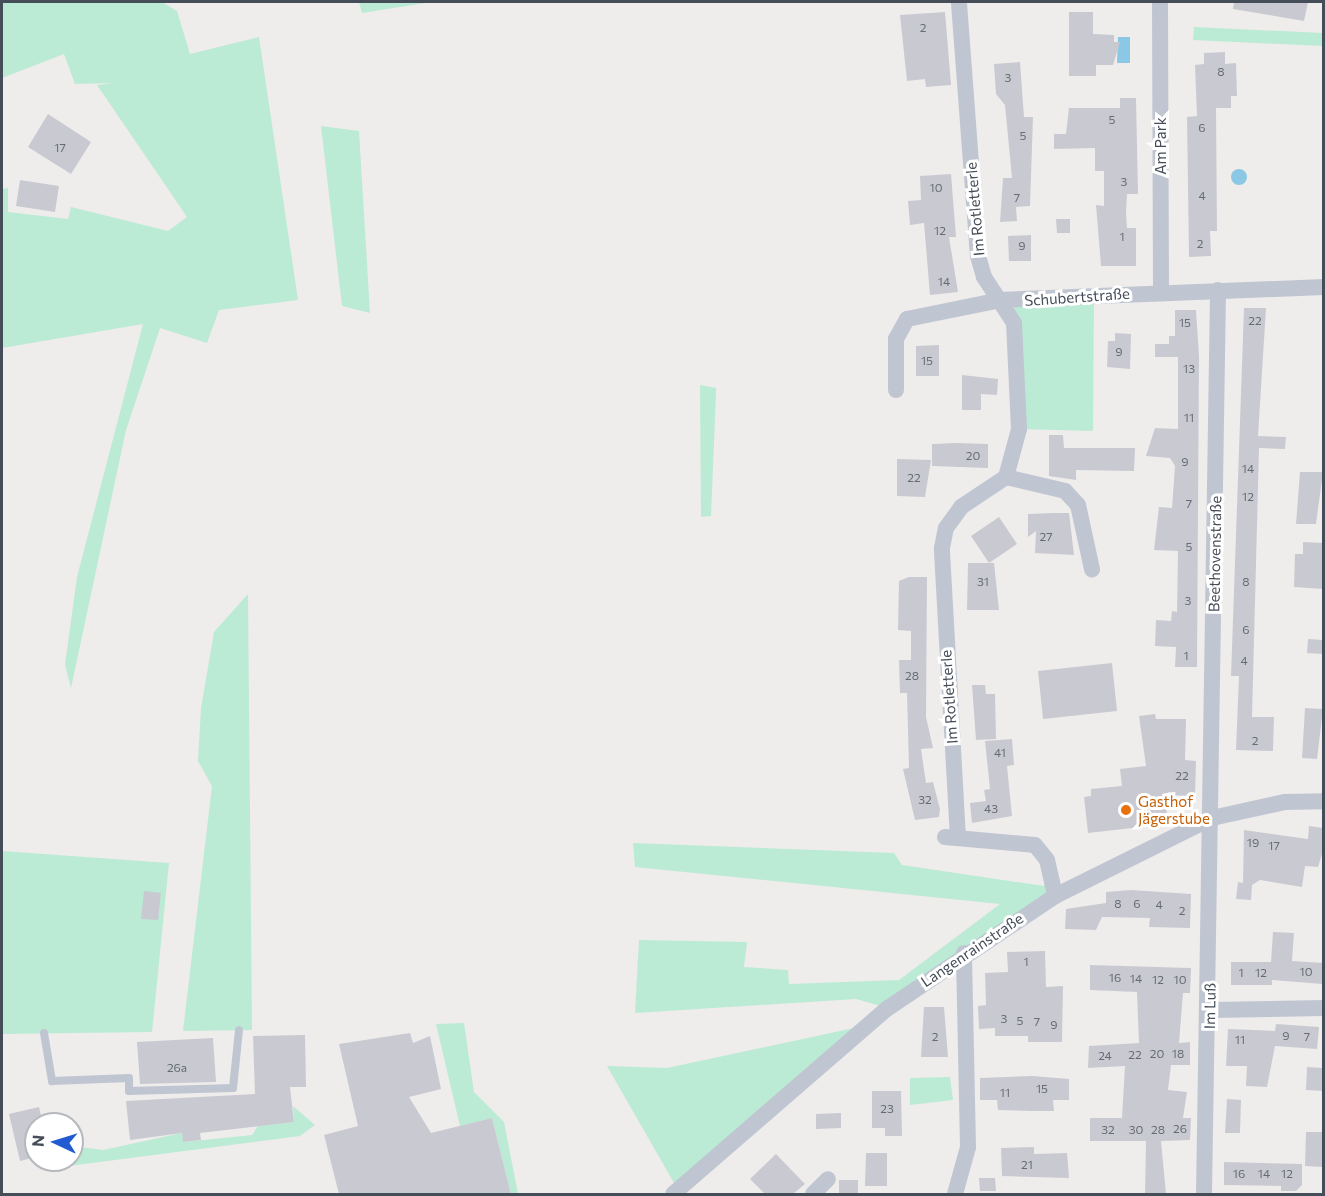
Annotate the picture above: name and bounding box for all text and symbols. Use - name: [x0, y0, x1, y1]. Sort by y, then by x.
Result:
- house number: 2: [920, 21, 926, 35]
- house number: 8: [1217, 65, 1225, 79]
- house number: 3: [1005, 71, 1011, 85]
- house number: 5: [1109, 113, 1115, 127]
- street label: Am Park: [1152, 117, 1170, 175]
- house number: 6: [1198, 121, 1206, 135]
- house number: 5: [1020, 129, 1026, 143]
- house number: 17: [54, 141, 66, 155]
- street label: Im Rotletterle: [962, 161, 988, 257]
- house number: 3: [1121, 175, 1127, 189]
- house number: 10: [930, 181, 942, 195]
- house number: 4: [1198, 189, 1206, 203]
- house number: 7: [1014, 191, 1020, 205]
- house number: 12: [934, 224, 946, 238]
- house number: 1: [1119, 230, 1125, 244]
- house number: 2: [1197, 237, 1203, 251]
- house number: 9: [1018, 239, 1026, 253]
- house number: 14: [938, 275, 950, 289]
- street label: Schubertstraße: [1024, 284, 1130, 310]
- house number: 22: [1248, 314, 1262, 328]
- house number: 15: [1179, 316, 1191, 330]
- house number: 9: [1115, 345, 1123, 359]
- house number: 15: [921, 354, 933, 368]
- house number: 13: [1183, 362, 1195, 376]
- house number: 11: [1184, 411, 1194, 425]
- house number: 20: [966, 449, 980, 463]
- house number: 9: [1181, 455, 1189, 469]
- house number: 14: [1242, 462, 1254, 476]
- house number: 22: [907, 471, 921, 485]
- house number: 12: [1242, 490, 1254, 504]
- street label: Beethovenstraße: [1205, 496, 1225, 612]
- house number: 7: [1186, 497, 1192, 511]
- house number: 27: [1040, 530, 1052, 544]
- house number: 5: [1186, 540, 1192, 554]
- house number: 31: [977, 575, 989, 589]
- house number: 8: [1242, 575, 1250, 589]
- house number: 3: [1185, 594, 1191, 608]
- house number: 6: [1242, 623, 1250, 637]
- street label: Im Rotletterle: [937, 649, 961, 745]
- house number: 1: [1183, 649, 1189, 663]
- house number: 4: [1240, 654, 1248, 668]
- house number: 28: [905, 669, 919, 683]
- house number: 2: [1252, 734, 1258, 748]
- house number: 41: [994, 746, 1006, 760]
- house number: 22: [1175, 769, 1189, 783]
- place label: Gasthof Jägerstube: [1138, 792, 1210, 827]
- house number: 32: [918, 793, 932, 807]
- house number: 43: [984, 802, 998, 816]
- marker: Gasthof Jägerstube: [1119, 803, 1133, 817]
- house number: 19: [1247, 836, 1259, 850]
- house number: 17: [1268, 839, 1280, 853]
- house number: 8: [1114, 897, 1122, 911]
- house number: 6: [1133, 897, 1141, 911]
- house number: 4: [1155, 898, 1163, 912]
- house number: 2: [1179, 904, 1185, 918]
- street label: Langenrainstraße: [918, 909, 1026, 991]
- house number: 1: [1023, 955, 1029, 969]
- house number: 10: [1300, 965, 1312, 979]
- house number: 1: [1238, 966, 1244, 980]
- house number: 12: [1255, 966, 1267, 980]
- house number: 16: [1109, 971, 1121, 985]
- house number: 14: [1130, 972, 1142, 986]
- house number: 12: [1152, 973, 1164, 987]
- house number: 10: [1174, 973, 1186, 987]
- street label: Im Luß: [1201, 983, 1219, 1029]
- house number: 3: [1001, 1012, 1007, 1026]
- house number: 5: [1017, 1014, 1023, 1028]
- house number: 7: [1034, 1015, 1040, 1029]
- house number: 9: [1050, 1018, 1058, 1032]
- house number: 9: [1282, 1029, 1290, 1043]
- house number: 2: [932, 1030, 938, 1044]
- house number: 7: [1304, 1030, 1310, 1044]
- house number: 11: [1235, 1033, 1245, 1047]
- house number: 20: [1150, 1047, 1164, 1061]
- house number: 18: [1172, 1047, 1184, 1061]
- house number: 22: [1128, 1048, 1142, 1062]
- house number: 24: [1098, 1049, 1112, 1063]
- house number: 26a: [167, 1061, 187, 1075]
- house number: 15: [1036, 1082, 1048, 1096]
- house number: 11: [1000, 1086, 1010, 1100]
- house number: 23: [880, 1102, 894, 1116]
- north arrow: [24, 1112, 84, 1172]
- house number: 26: [1173, 1122, 1187, 1136]
- house number: 32: [1101, 1123, 1115, 1137]
- house number: 30: [1129, 1123, 1143, 1137]
- house number: 28: [1151, 1123, 1165, 1137]
- text: N: [28, 1134, 47, 1147]
- house number: 21: [1021, 1158, 1033, 1172]
- house number: 16: [1233, 1167, 1245, 1181]
- house number: 14: [1258, 1167, 1270, 1181]
- house number: 12: [1281, 1167, 1293, 1181]

